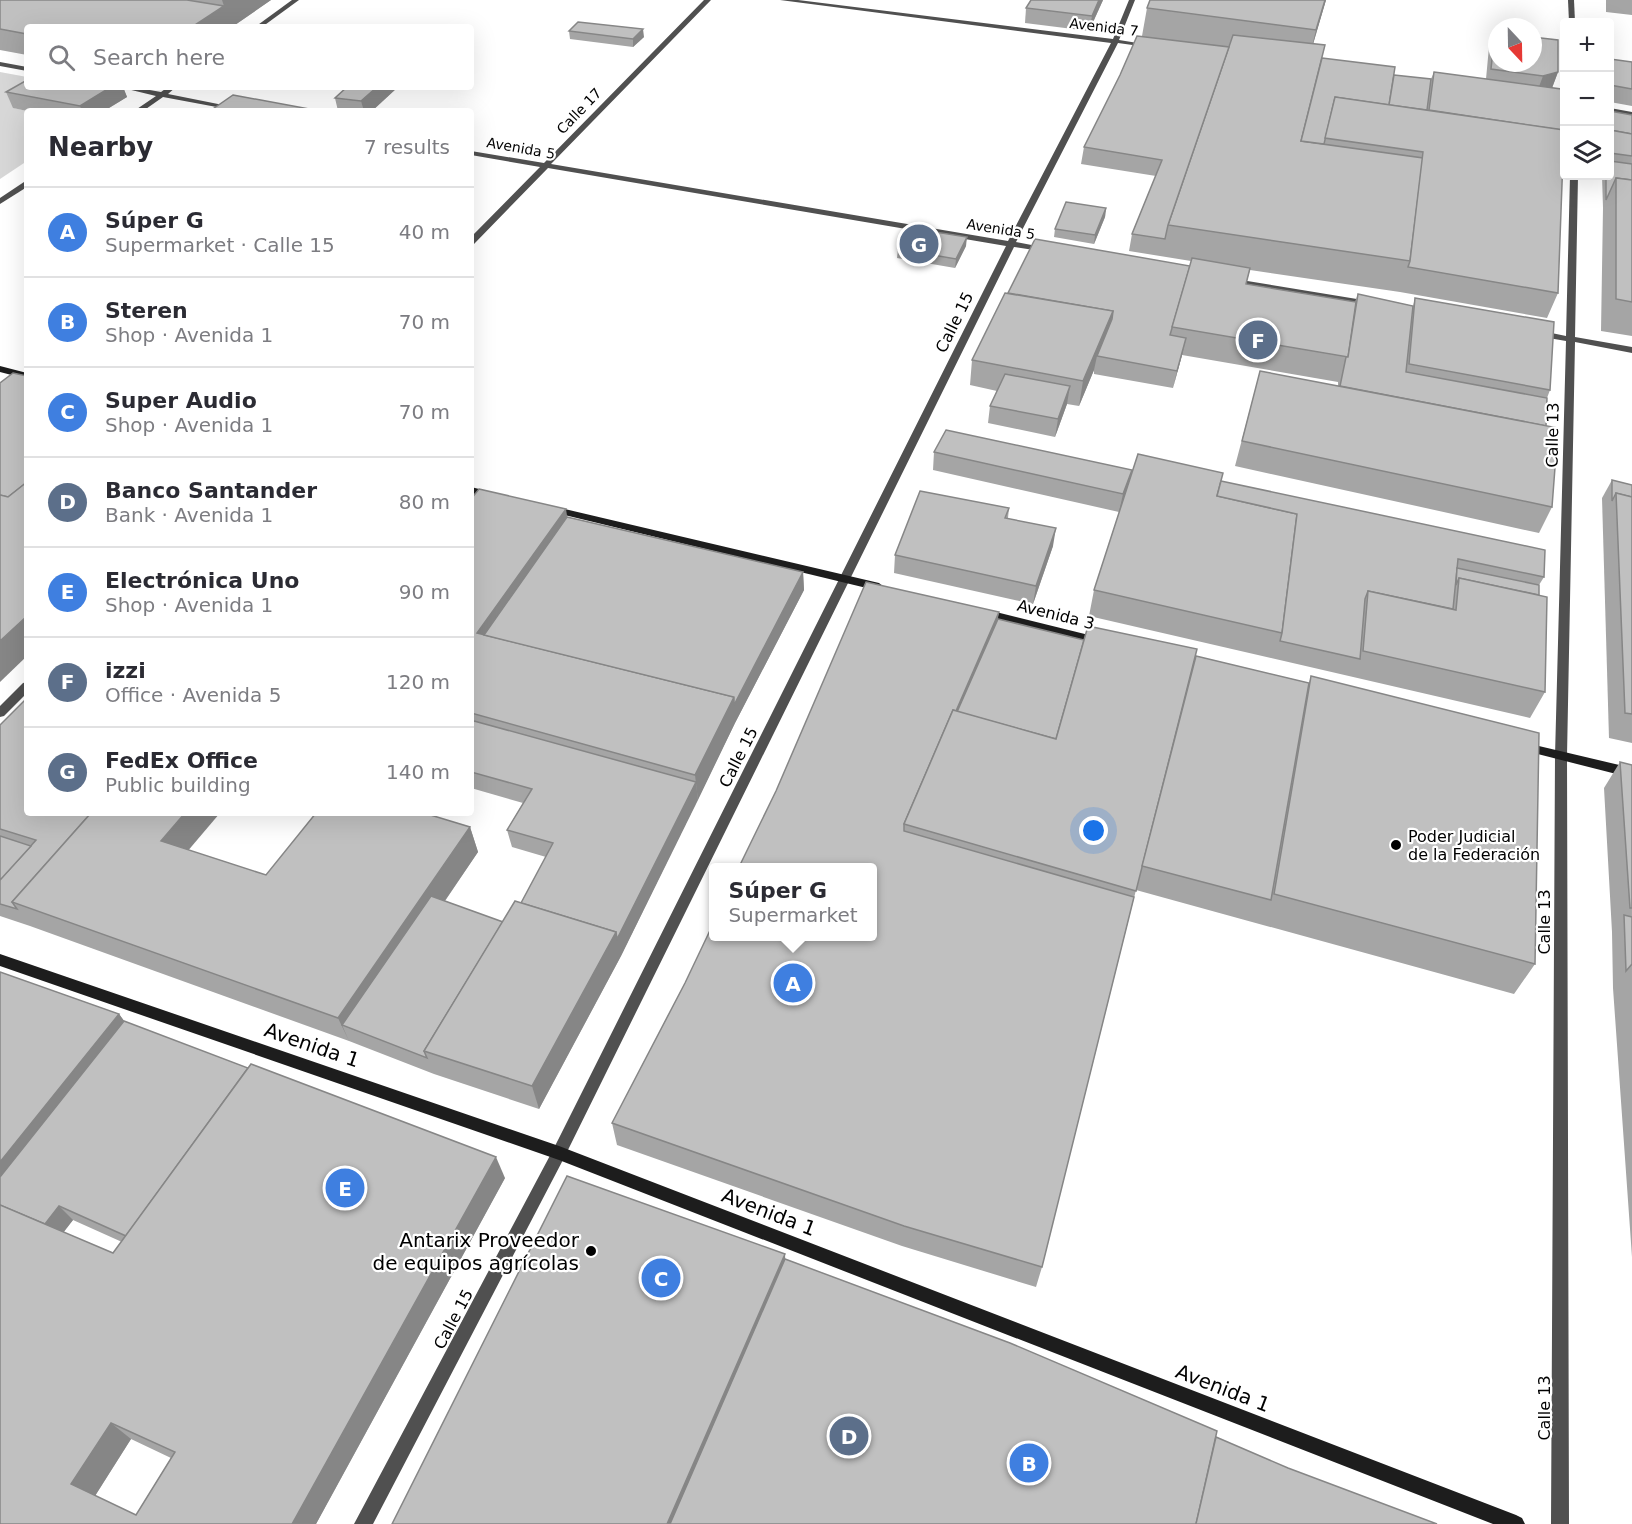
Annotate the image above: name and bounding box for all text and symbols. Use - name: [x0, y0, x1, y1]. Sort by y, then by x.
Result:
- street label: Avenida 7: [1069, 15, 1139, 39]
- north arrow: [1488, 18, 1542, 72]
- map controls: [1560, 18, 1614, 180]
- button: +: [1560, 18, 1614, 72]
- search box: [24, 24, 474, 90]
- icon: search: [45, 41, 78, 74]
- text: Search here: [93, 45, 225, 70]
- button: −: [1560, 72, 1614, 126]
- street label: Calle 17: [553, 85, 605, 137]
- button: layers: [1560, 126, 1614, 180]
- text: Nearby: [48, 132, 153, 162]
- street label: Avenida 5: [486, 134, 556, 162]
- text: 7 results: [364, 135, 450, 159]
- text: Súper G: [105, 208, 204, 233]
- street label: Avenida 5: [966, 216, 1036, 242]
- text: A: [60, 220, 75, 244]
- text: 40 m: [399, 220, 450, 244]
- pin: G: [900, 222, 938, 266]
- text: Supermarket · Calle 15: [105, 233, 335, 257]
- street label: Calle 15: [932, 289, 977, 356]
- text: Steren: [105, 298, 188, 323]
- text: B: [60, 310, 75, 334]
- text: 70 m: [399, 310, 450, 334]
- pin: F: [1238, 318, 1278, 362]
- text: Shop · Avenida 1: [105, 323, 273, 347]
- text: Super Audio: [105, 388, 257, 413]
- text: C: [60, 400, 75, 424]
- text: 70 m: [399, 400, 450, 424]
- street label: Calle 13: [1542, 402, 1563, 468]
- text: Shop · Avenida 1: [105, 413, 273, 437]
- text: Banco Santander: [105, 478, 317, 503]
- text: D: [59, 490, 76, 514]
- text: 80 m: [399, 490, 450, 514]
- text: Bank · Avenida 1: [105, 503, 273, 527]
- text: Electrónica Uno: [105, 568, 299, 593]
- text: E: [61, 580, 74, 604]
- text: 90 m: [399, 580, 450, 604]
- text: Shop · Avenida 1: [105, 593, 273, 617]
- street label: Avenida 3: [1015, 596, 1097, 633]
- text: izzi: [105, 658, 146, 683]
- text: F: [61, 670, 74, 694]
- text: 120 m: [386, 670, 450, 694]
- text: Office · Avenida 5: [105, 683, 281, 707]
- street label: Calle 15: [715, 724, 762, 791]
- text: FedEx Office: [105, 748, 258, 773]
- text: G: [59, 760, 76, 784]
- text: 140 m: [386, 760, 450, 784]
- text: Public building: [105, 773, 251, 797]
- your location: [1079, 816, 1108, 845]
- place label: Poder Judicial de la Federación: [1408, 827, 1540, 864]
- marker: Poder Judicial de la Federación: [1389, 838, 1403, 852]
- popup: [709, 863, 877, 941]
- text: Súper G: [728, 878, 827, 903]
- street label: Calle 13: [1535, 889, 1554, 955]
- text: Supermarket: [728, 903, 858, 927]
- pin: A: [774, 960, 812, 1006]
- street label: Avenida 1: [261, 1018, 363, 1072]
- pin: E: [326, 1166, 364, 1210]
- street label: Avenida 1: [719, 1183, 819, 1241]
- place label: Antarix Proveedor de equipos agrícolas: [373, 1228, 580, 1275]
- marker: Antarix Proveedor de equipos agrícolas: [584, 1244, 598, 1258]
- pin: C: [642, 1256, 680, 1300]
- street label: Calle 15: [430, 1286, 477, 1352]
- street label: Avenida 1: [1173, 1359, 1273, 1417]
- street label: Calle 13: [1535, 1375, 1554, 1441]
- pin: D: [830, 1414, 868, 1458]
- pin: B: [1010, 1440, 1048, 1486]

